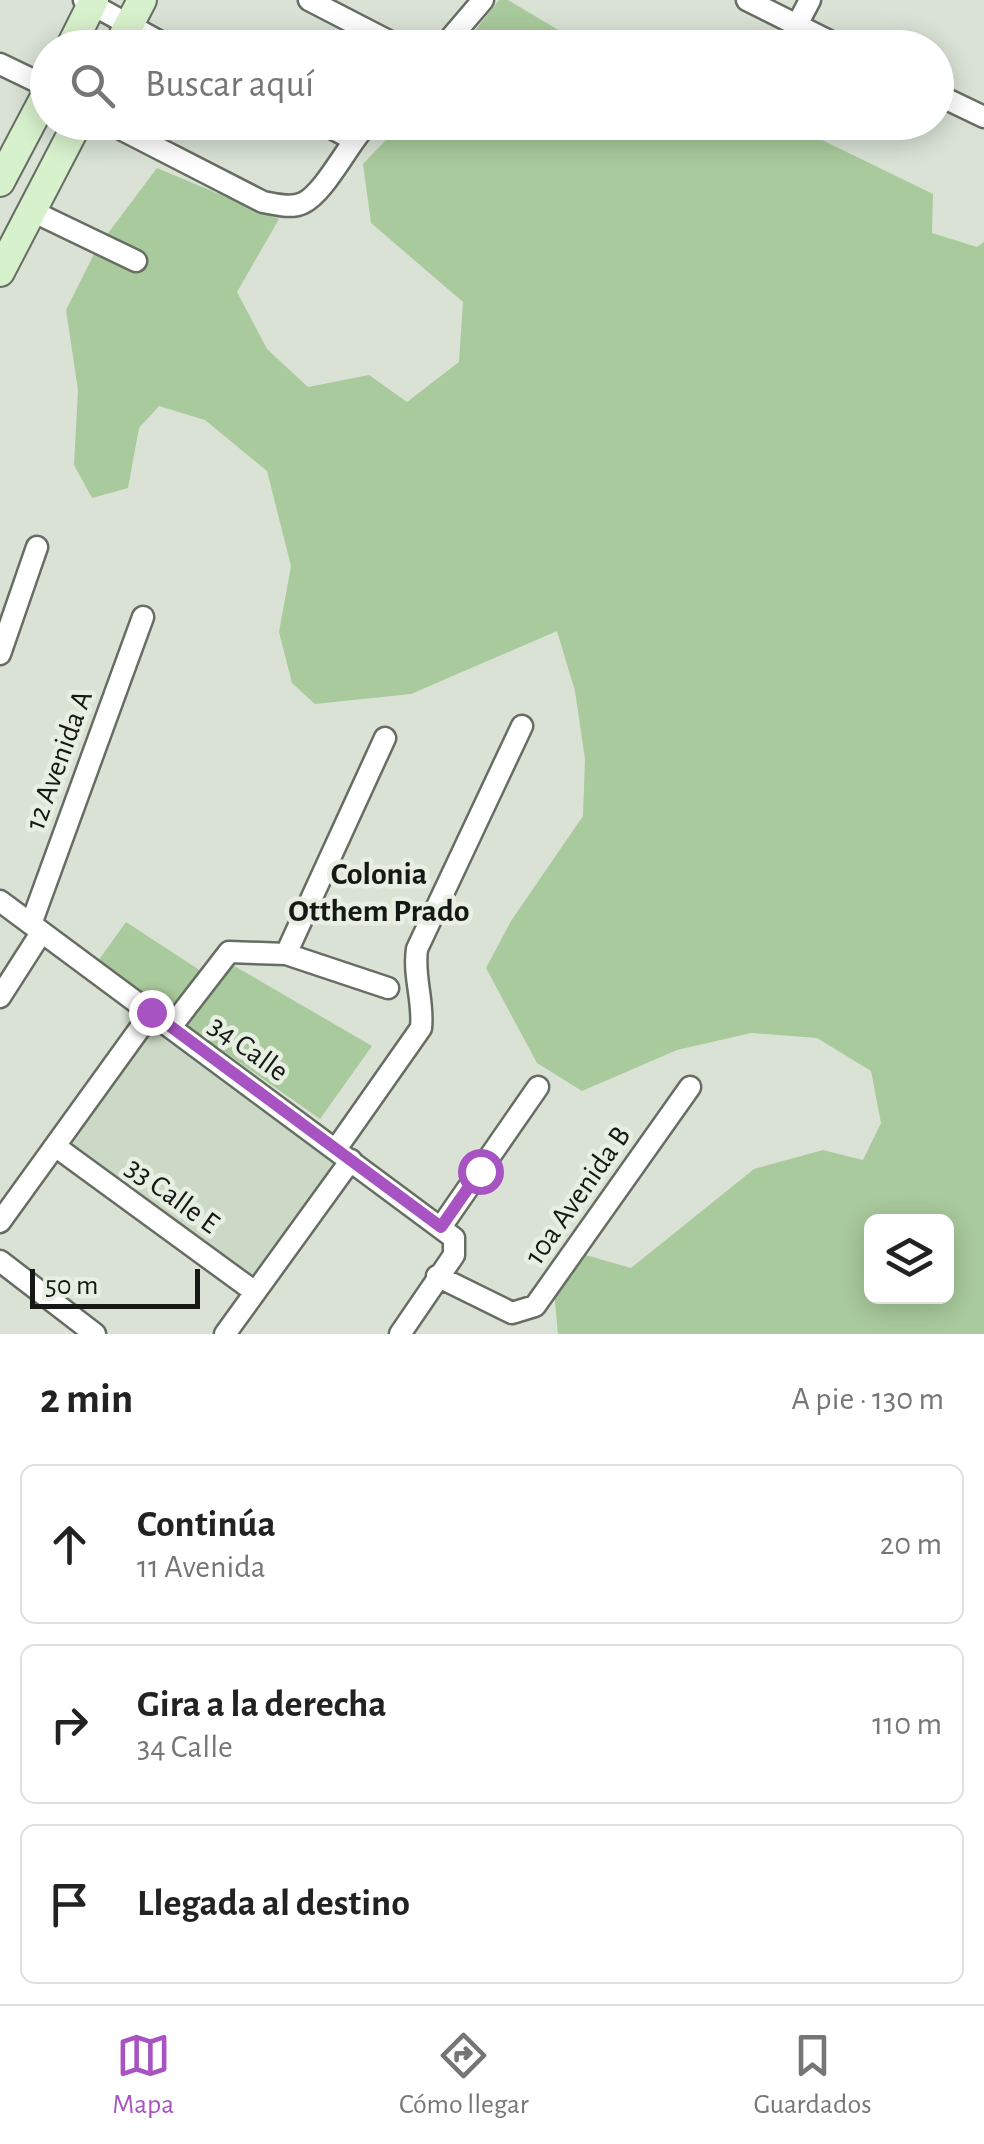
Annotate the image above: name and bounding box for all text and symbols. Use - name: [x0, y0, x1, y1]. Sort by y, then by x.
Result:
- search box: [30, 30, 954, 140]
- icon: search: [65, 58, 120, 113]
- text: Buscar aquí: [145, 66, 314, 104]
- street label: 12 Avenida A: [20, 687, 98, 834]
- district label: Colonia Otthem Prado: [288, 858, 470, 927]
- route end: [129, 990, 175, 1036]
- street label: 34 Calle: [203, 1010, 294, 1087]
- street label: 10a Avenida B: [519, 1121, 636, 1270]
- route start: [458, 1149, 504, 1195]
- street label: 33 Calle E: [120, 1152, 225, 1239]
- map controls: [864, 1214, 954, 1304]
- button: layers: [864, 1214, 954, 1304]
- scale bar: [30, 1264, 200, 1308]
- text: 50 m: [45, 1272, 99, 1300]
- text: 2 min: [40, 1378, 133, 1420]
- text: A pie · 130 m: [792, 1383, 944, 1415]
- text: Continúa: [137, 1506, 276, 1544]
- icon: ahead: [42, 1517, 97, 1572]
- text: 20 m: [880, 1528, 942, 1560]
- text: 11 Avenida: [137, 1551, 266, 1583]
- text: Gira a la derecha: [137, 1686, 387, 1724]
- icon: right: [42, 1697, 97, 1752]
- text: 110 m: [872, 1708, 942, 1740]
- text: 34 Calle: [137, 1731, 233, 1763]
- icon: arrive: [42, 1877, 97, 1932]
- text: Llegada al destino: [137, 1885, 410, 1923]
- tab: Mapa: [112, 2028, 174, 2122]
- tab: Cómo llegar: [399, 2028, 529, 2122]
- tab: Guardados: [753, 2028, 872, 2122]

